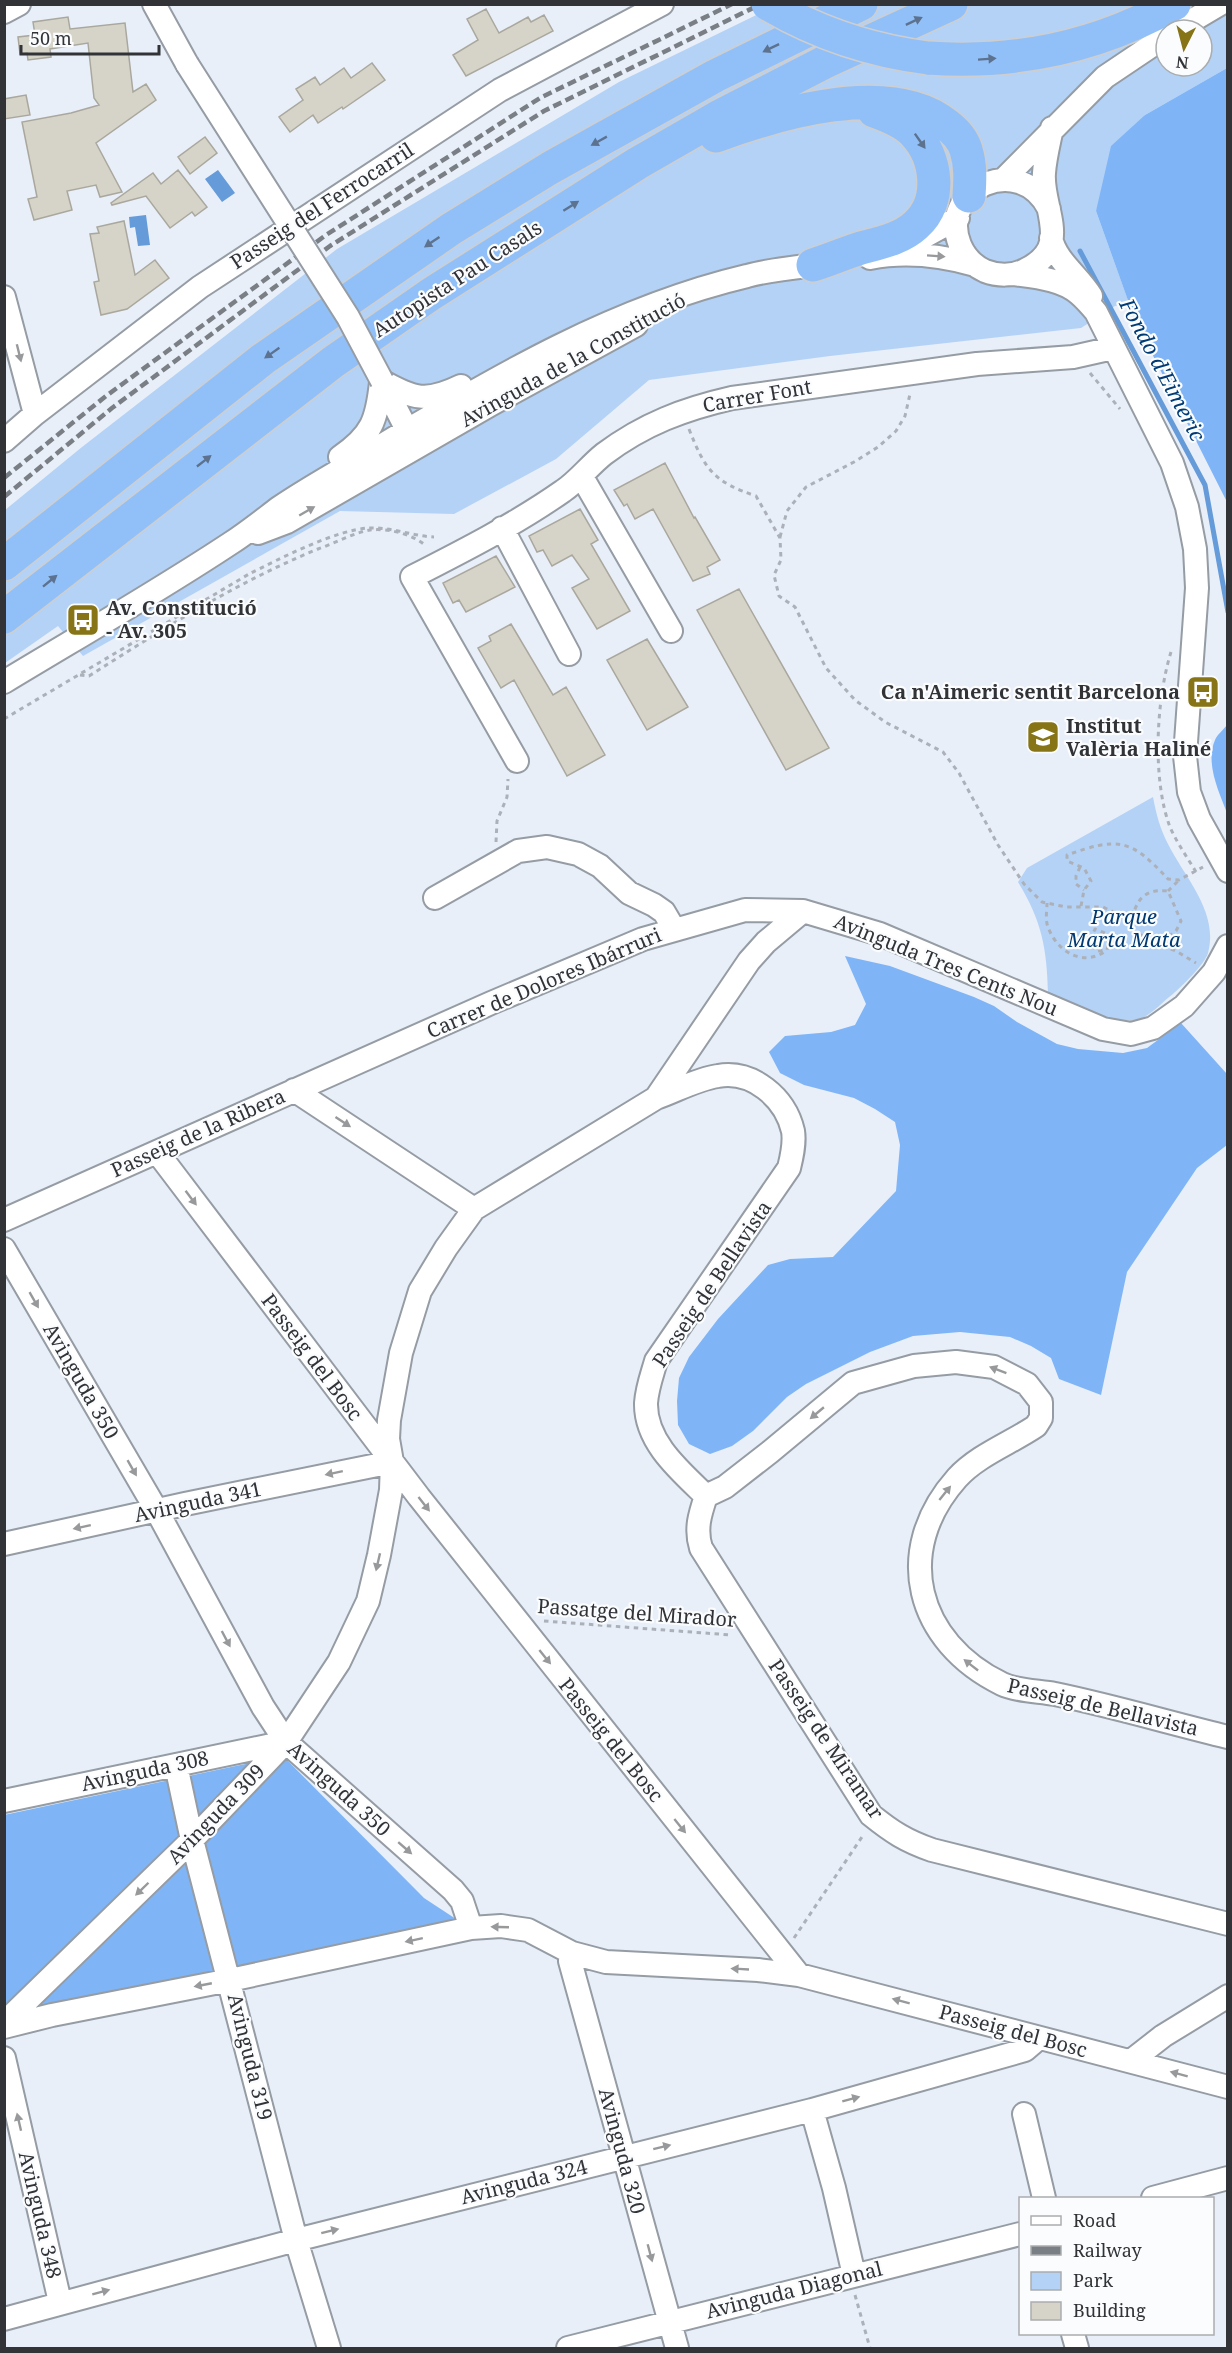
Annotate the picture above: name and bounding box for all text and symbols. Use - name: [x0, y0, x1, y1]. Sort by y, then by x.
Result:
- one-way arrow: [905, 16, 922, 25]
- scale bar: [21, 18, 159, 56]
- north arrow: [1154, 18, 1214, 78]
- text: 50 m: [30, 26, 72, 50]
- one-way arrow: [762, 44, 779, 53]
- text: N: [1175, 51, 1190, 75]
- one-way arrow: [977, 55, 996, 64]
- one-way arrow: [914, 133, 926, 149]
- street label: Passeig del Ferrocarril: [225, 136, 419, 275]
- one-way arrow: [590, 136, 607, 146]
- one-way arrow: [562, 200, 579, 211]
- street label: Autopista Pau Casals: [367, 214, 546, 343]
- one-way arrow: [424, 236, 440, 247]
- one-way arrow: [926, 251, 945, 261]
- street label: Avinguda de la Constitució: [455, 286, 690, 433]
- water label: Fondo d'Eimeric: [1113, 292, 1213, 446]
- one-way arrow: [15, 344, 24, 362]
- one-way arrow: [265, 347, 281, 359]
- street label: Carrer Font: [700, 373, 814, 418]
- one-way arrow: [196, 455, 211, 467]
- one-way arrow: [299, 506, 316, 516]
- one-way arrow: [42, 574, 58, 587]
- place label: Av. Constitució - Av. 305: [106, 594, 257, 644]
- bus stop icon: Av. Constitució - Av. 305: [65, 602, 101, 638]
- bus stop icon: Ca n'Aimeric sentit Barcelona: [1185, 674, 1221, 710]
- place label: Ca n'Aimeric sentit Barcelona: [881, 678, 1180, 705]
- place label: Institut Valèria Haliné: [1066, 712, 1211, 762]
- school or university icon: Institut Valèria Haliné: [1025, 719, 1061, 755]
- park label: Parque Marta Mata: [1066, 903, 1181, 953]
- street label: Avinguda Tres Cents Nou: [830, 907, 1062, 1022]
- street label: Carrer de Dolores Ibárruri: [422, 921, 666, 1044]
- street label: Passeig de la Ribera: [106, 1082, 289, 1183]
- one-way arrow: [335, 1116, 351, 1127]
- one-way arrow: [185, 1191, 197, 1206]
- street label: Passeig de Bellavista: [646, 1195, 777, 1372]
- street label: Passeig del Bosc: [256, 1288, 369, 1426]
- one-way arrow: [29, 1292, 39, 1309]
- street label: Avinguda 350: [37, 1318, 126, 1444]
- one-way arrow: [988, 1365, 1006, 1375]
- one-way arrow: [810, 1406, 825, 1419]
- one-way arrow: [127, 1460, 137, 1477]
- one-way arrow: [325, 1469, 344, 1478]
- street label: Avinguda 341: [132, 1475, 264, 1528]
- one-way arrow: [939, 1485, 952, 1501]
- one-way arrow: [418, 1496, 431, 1512]
- one-way arrow: [73, 1523, 92, 1533]
- one-way arrow: [372, 1552, 382, 1571]
- street label: Passatge del Mirador: [537, 1592, 738, 1633]
- one-way arrow: [221, 1631, 231, 1648]
- one-way arrow: [539, 1649, 552, 1665]
- street label: Passeig de Miramar: [763, 1653, 890, 1825]
- one-way arrow: [963, 1659, 979, 1671]
- street label: Passeig de Bellavista: [1005, 1671, 1201, 1742]
- street label: Passeig del Bosc: [553, 1672, 670, 1807]
- street label: Avinguda 350: [282, 1735, 396, 1842]
- street label: Avinguda 308: [79, 1744, 211, 1797]
- street label: Avinguda 309: [161, 1758, 270, 1870]
- one-way arrow: [673, 1818, 686, 1834]
- one-way arrow: [397, 1842, 413, 1855]
- one-way arrow: [136, 1881, 150, 1895]
- one-way arrow: [490, 1922, 509, 1931]
- one-way arrow: [404, 1936, 423, 1945]
- one-way arrow: [731, 1965, 750, 1974]
- one-way arrow: [193, 1981, 212, 1990]
- street label: Avinguda 319: [222, 1991, 279, 2123]
- one-way arrow: [892, 1996, 910, 2006]
- street label: Passeig del Bosc: [936, 1998, 1090, 2063]
- one-way arrow: [1170, 2069, 1188, 2078]
- street label: Avinguda 320: [593, 2085, 652, 2217]
- one-way arrow: [842, 2094, 860, 2104]
- one-way arrow: [14, 2113, 23, 2132]
- one-way arrow: [653, 2141, 671, 2151]
- street label: Avinguda 348: [13, 2149, 68, 2281]
- street label: Avinguda 324: [458, 2153, 590, 2210]
- legend: [1019, 2197, 1214, 2335]
- text: Road: [1073, 2208, 1116, 2232]
- one-way arrow: [321, 2226, 340, 2236]
- text: Railway: [1073, 2238, 1143, 2262]
- one-way arrow: [645, 2244, 655, 2262]
- street label: Avinguda Diagonal: [703, 2255, 885, 2324]
- text: Park: [1073, 2268, 1113, 2292]
- one-way arrow: [92, 2286, 110, 2296]
- text: Building: [1073, 2298, 1146, 2322]

